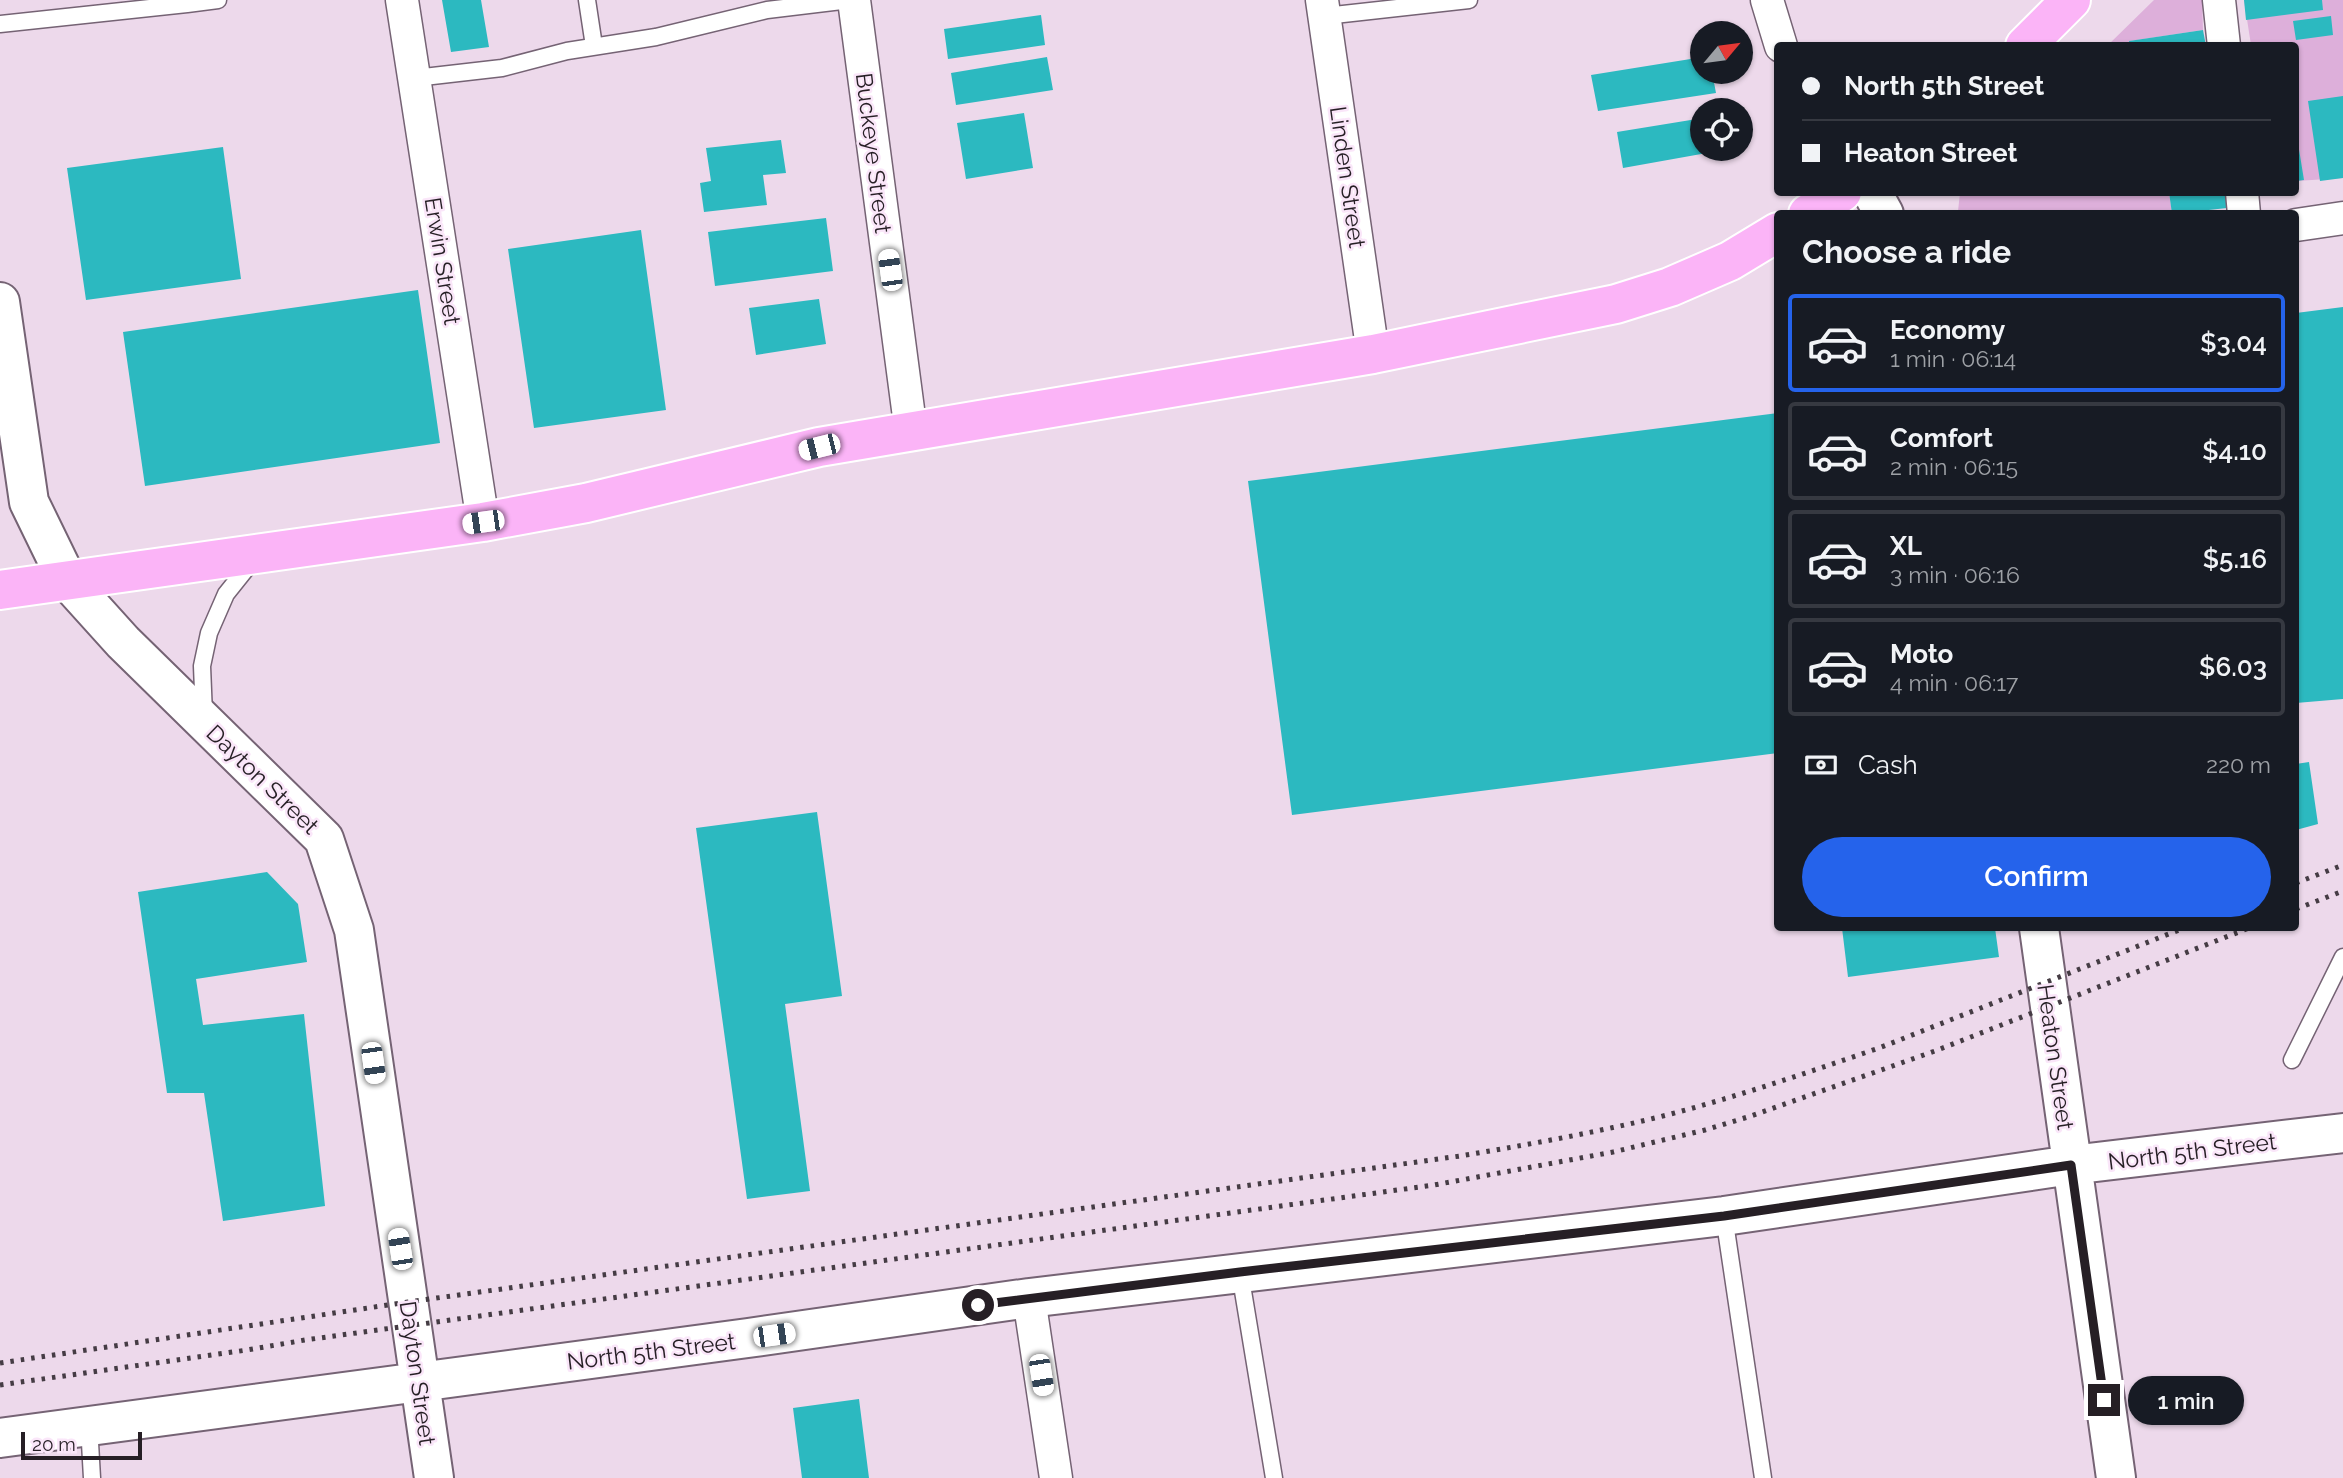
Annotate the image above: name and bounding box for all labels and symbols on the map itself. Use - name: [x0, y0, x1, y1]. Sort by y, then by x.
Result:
- north arrow: [1690, 21, 1754, 84]
- street label: Buckeye Street: [851, 71, 897, 235]
- street label: Linden Street: [1325, 104, 1371, 250]
- street label: Erwin Street: [420, 195, 466, 327]
- car: [877, 248, 904, 292]
- car: [797, 432, 842, 462]
- car: [461, 509, 506, 535]
- street label: Dayton Street: [201, 719, 325, 839]
- street label: Heaton Street: [2032, 982, 2080, 1132]
- car: [360, 1041, 387, 1085]
- street label: North 5th Street: [2106, 1127, 2278, 1175]
- car: [387, 1227, 414, 1271]
- route start: [962, 1289, 994, 1321]
- street label: Dayton Street: [395, 1299, 442, 1447]
- car: [752, 1322, 797, 1348]
- street label: North 5th Street: [565, 1327, 737, 1375]
- car: [1028, 1353, 1055, 1397]
- callout: 1 min: [2128, 1376, 2244, 1424]
- route end: [2088, 1384, 2120, 1416]
- scale bar: [21, 1429, 142, 1461]

